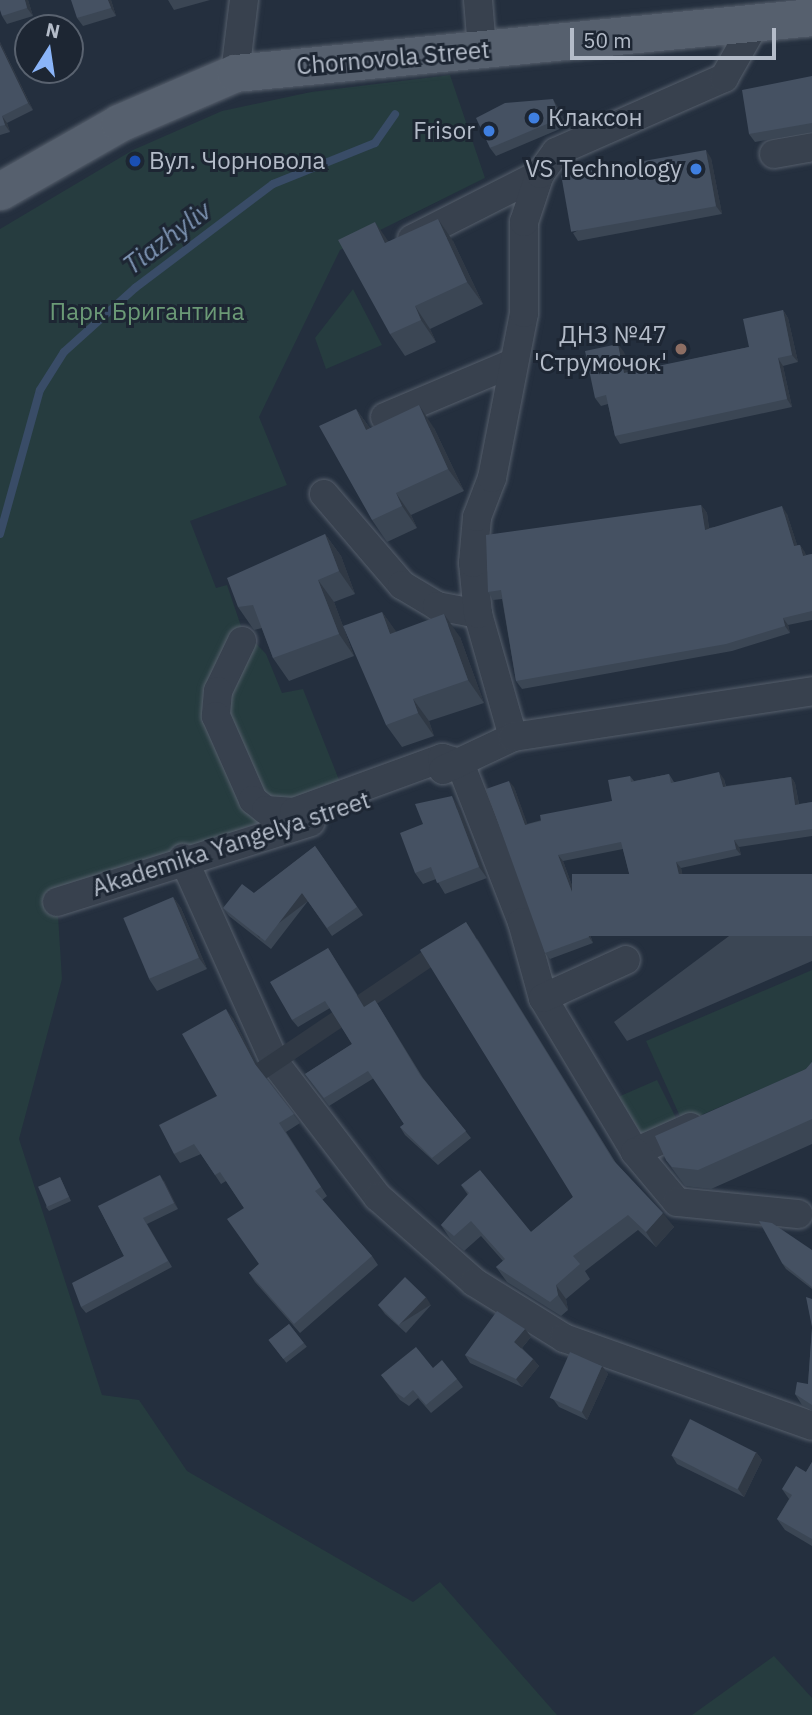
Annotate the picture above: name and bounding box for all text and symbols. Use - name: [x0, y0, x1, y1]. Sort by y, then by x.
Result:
- north arrow: [14, 14, 84, 84]
- scale bar: [574, 14, 780, 58]
- text: N: [44, 17, 62, 44]
- text: 50 m: [583, 26, 632, 54]
- street label: Chornovola Street: [295, 35, 491, 81]
- place label: Клаксон: [548, 104, 643, 132]
- marker: Клаксон: [526, 110, 542, 126]
- place label: Frisor: [413, 117, 475, 145]
- marker: Frisor: [481, 123, 497, 139]
- place label: Вул. Чорновола: [149, 147, 325, 175]
- marker: Вул. Чорновола: [127, 153, 143, 169]
- place label: VS Technology: [525, 155, 682, 183]
- marker: VS Technology: [688, 161, 704, 177]
- water label: Tiazhyliv: [117, 195, 217, 281]
- park label: Парк Бригантина: [50, 298, 244, 326]
- place label: ДНЗ №47 'Струмочок': [534, 321, 667, 377]
- marker: ДНЗ №47 'Струмочок': [673, 341, 689, 357]
- street label: Akademika Yangelya street: [88, 785, 374, 903]

